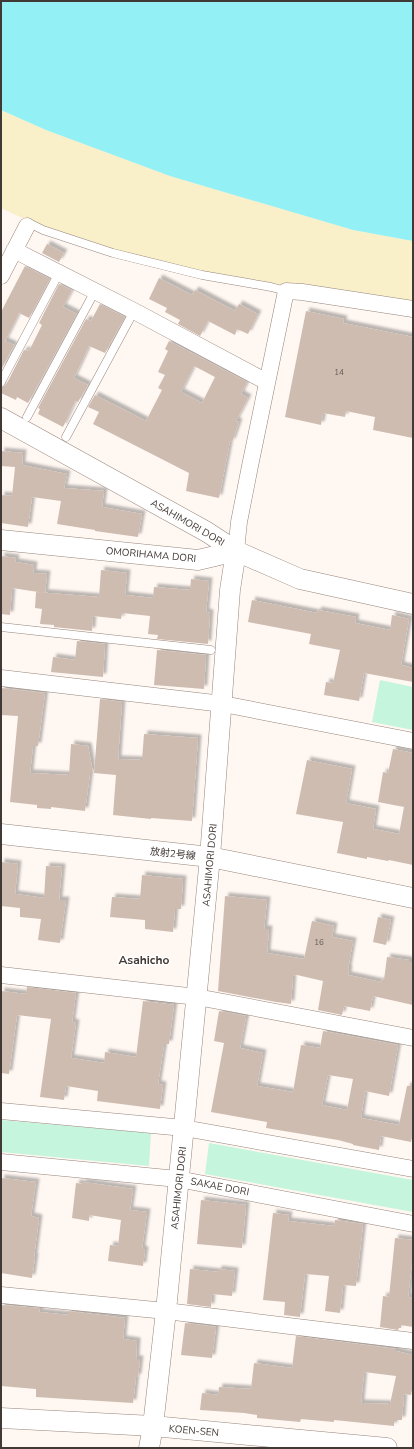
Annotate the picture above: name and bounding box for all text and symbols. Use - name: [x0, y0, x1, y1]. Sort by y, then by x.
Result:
- house number: 14: [334, 367, 344, 378]
- street label: ASAHIMORI DORI: [148, 496, 227, 550]
- street label: OMORIHAMA DORI: [105, 544, 197, 566]
- street label: ASAHIMORI DORI: [199, 823, 221, 907]
- street label: 放射2号線: [149, 845, 197, 863]
- house number: 16: [314, 937, 324, 948]
- district label: Asahicho: [119, 952, 170, 968]
- street label: ASAHIMORI DORI: [168, 1146, 190, 1230]
- street label: SAKAE DORI: [189, 1174, 250, 1200]
- street label: KOEN-SEN: [168, 1422, 220, 1440]

